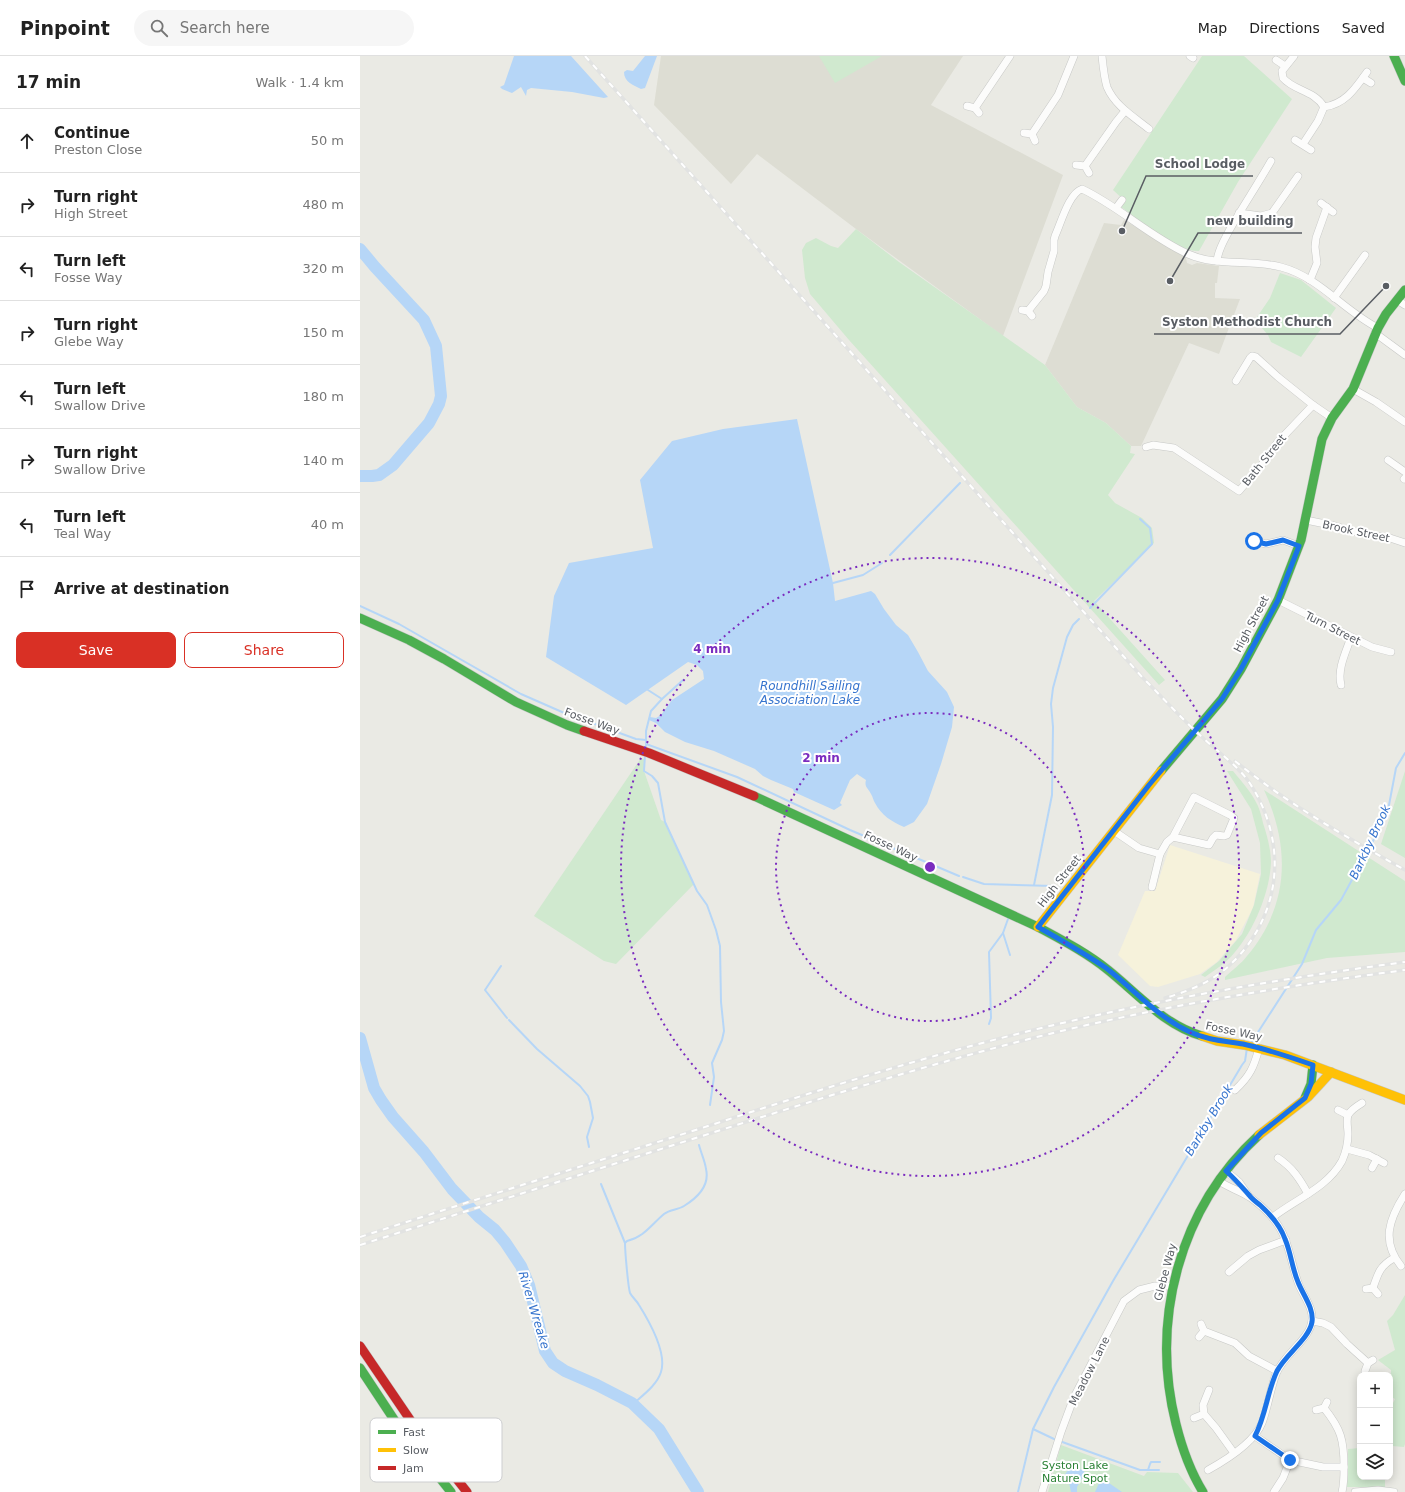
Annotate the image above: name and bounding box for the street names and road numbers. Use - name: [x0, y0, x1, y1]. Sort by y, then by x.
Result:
- street label: Bath Street: [1240, 431, 1290, 489]
- street label: Brook Street: [1321, 518, 1391, 545]
- street label: High Street: [1231, 593, 1272, 655]
- street label: Turn Street: [1302, 609, 1363, 648]
- street label: Fosse Way: [562, 705, 622, 738]
- street label: Fosse Way: [862, 828, 920, 865]
- street label: High Street: [1035, 852, 1084, 910]
- street label: Fosse Way: [1204, 1019, 1264, 1044]
- street label: Glebe Way: [1152, 1241, 1180, 1302]
- street label: Meadow Lane: [1066, 1334, 1113, 1408]

